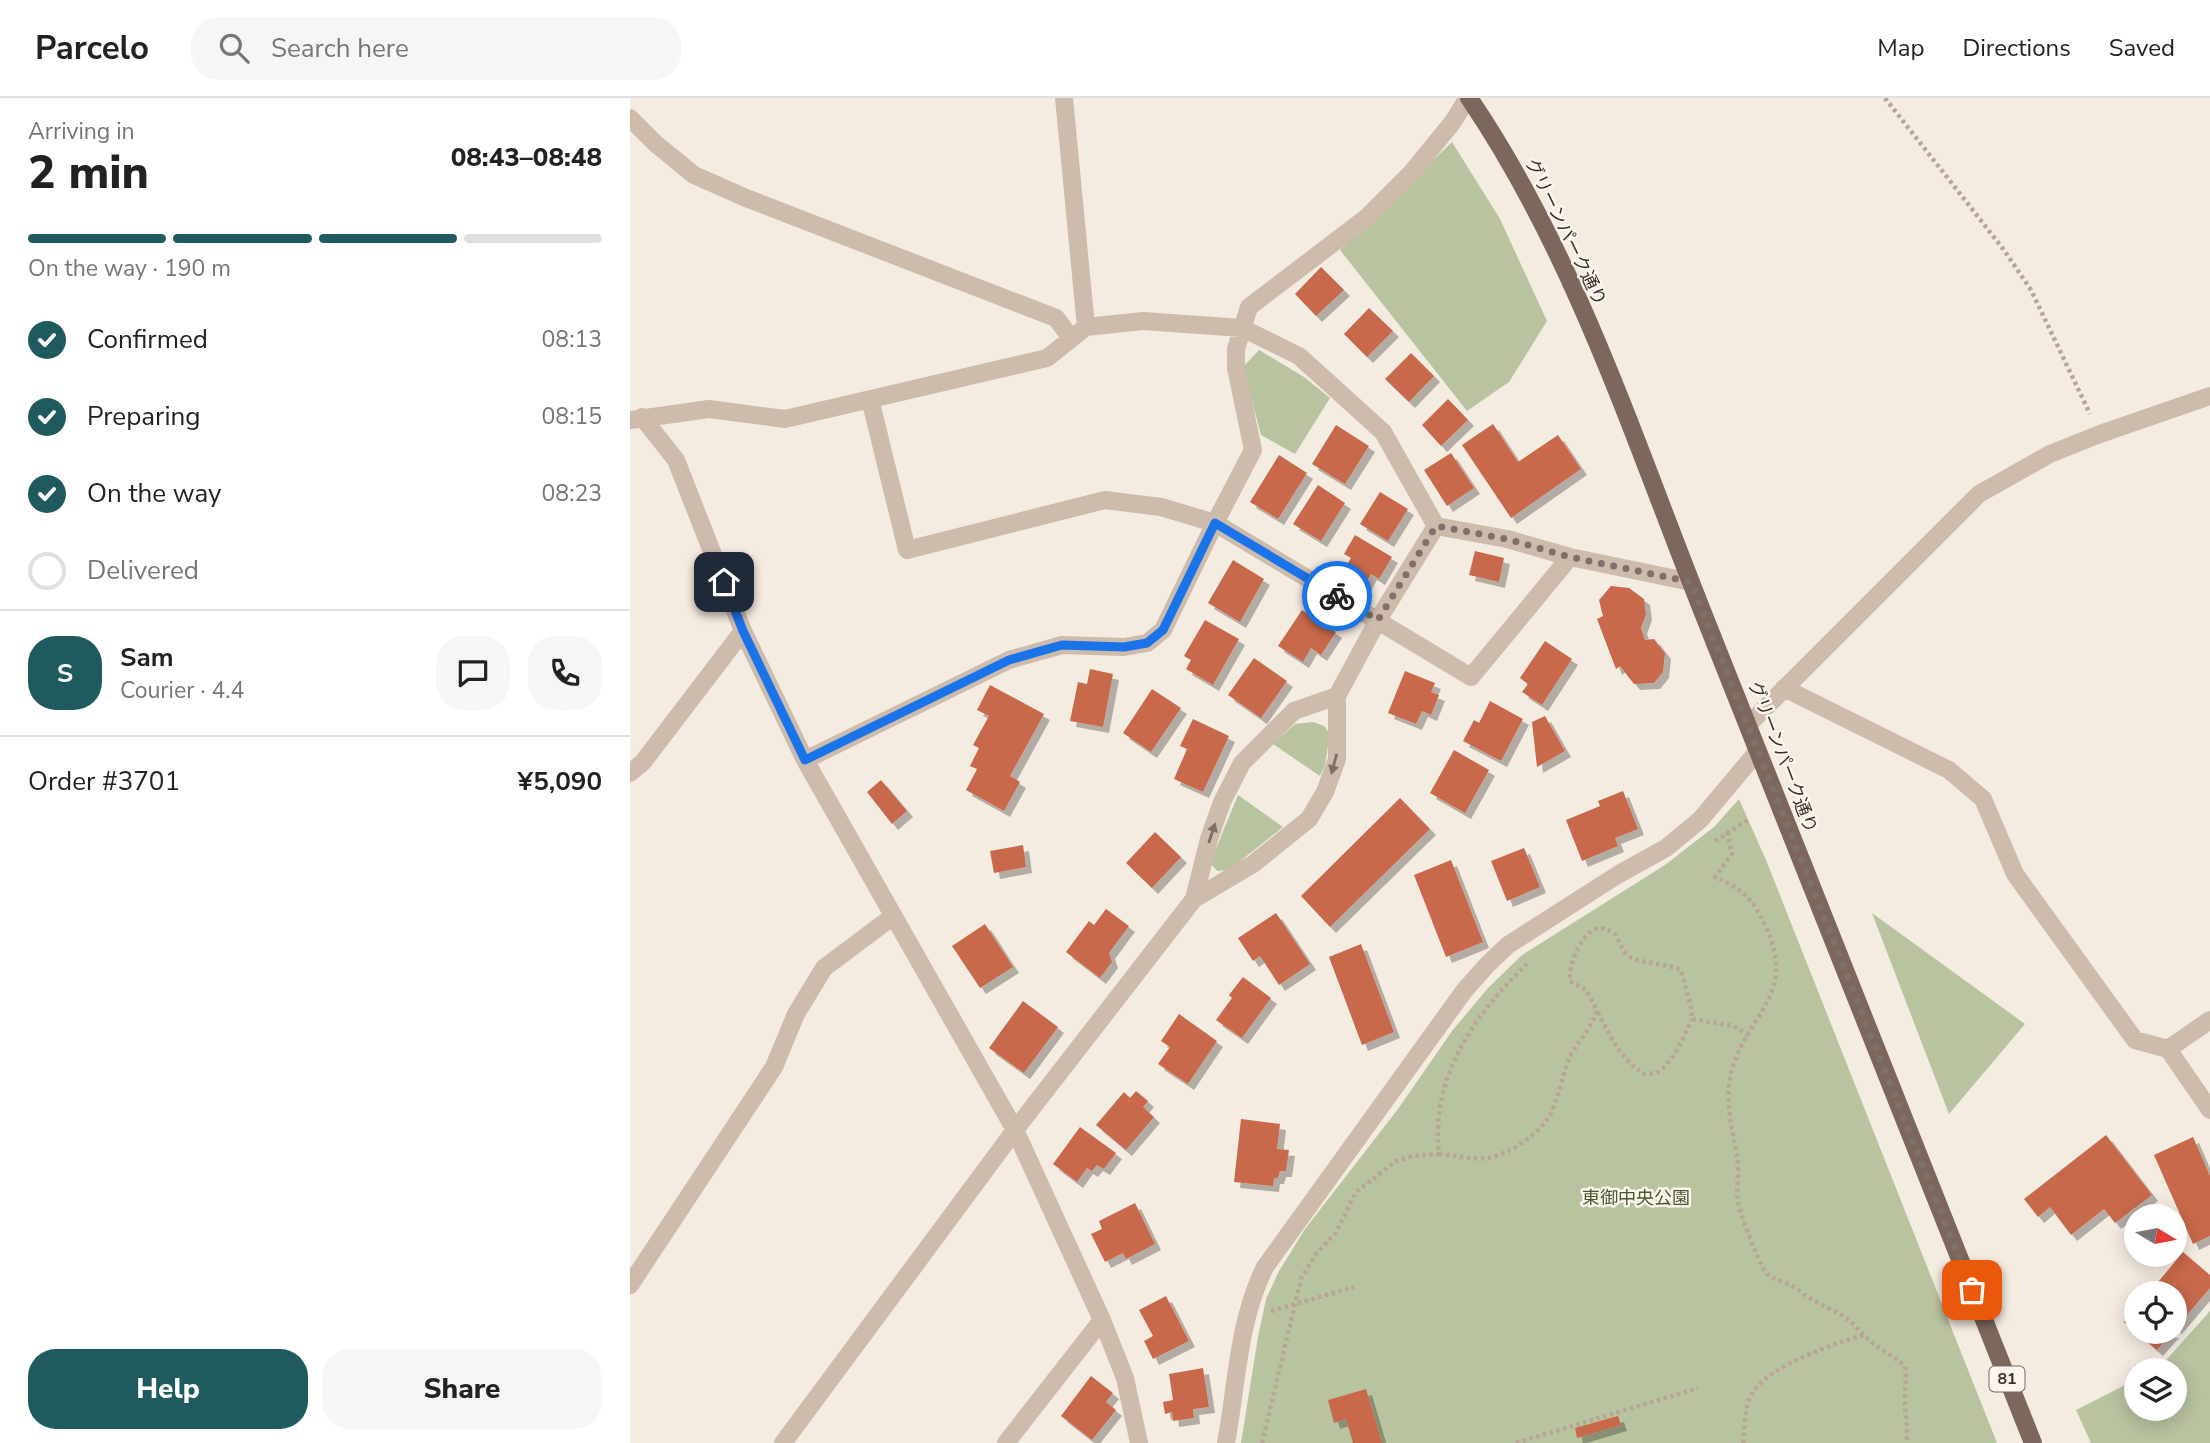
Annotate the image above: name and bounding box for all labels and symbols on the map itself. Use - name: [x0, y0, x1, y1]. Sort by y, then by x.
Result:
- street label: グリーンパーク通り: [1520, 154, 1612, 310]
- pin: [694, 552, 754, 612]
- courier: [1302, 561, 1372, 631]
- street label: グリーンパーク通り: [1743, 677, 1823, 837]
- one-way arrow: [1328, 753, 1339, 775]
- one-way arrow: [1207, 822, 1218, 843]
- park label: 東御中央公園: [1582, 1186, 1690, 1210]
- north arrow: [2124, 1204, 2188, 1267]
- pin: [1942, 1260, 2002, 1320]
- road number: 81: [1990, 1366, 2024, 1392]

